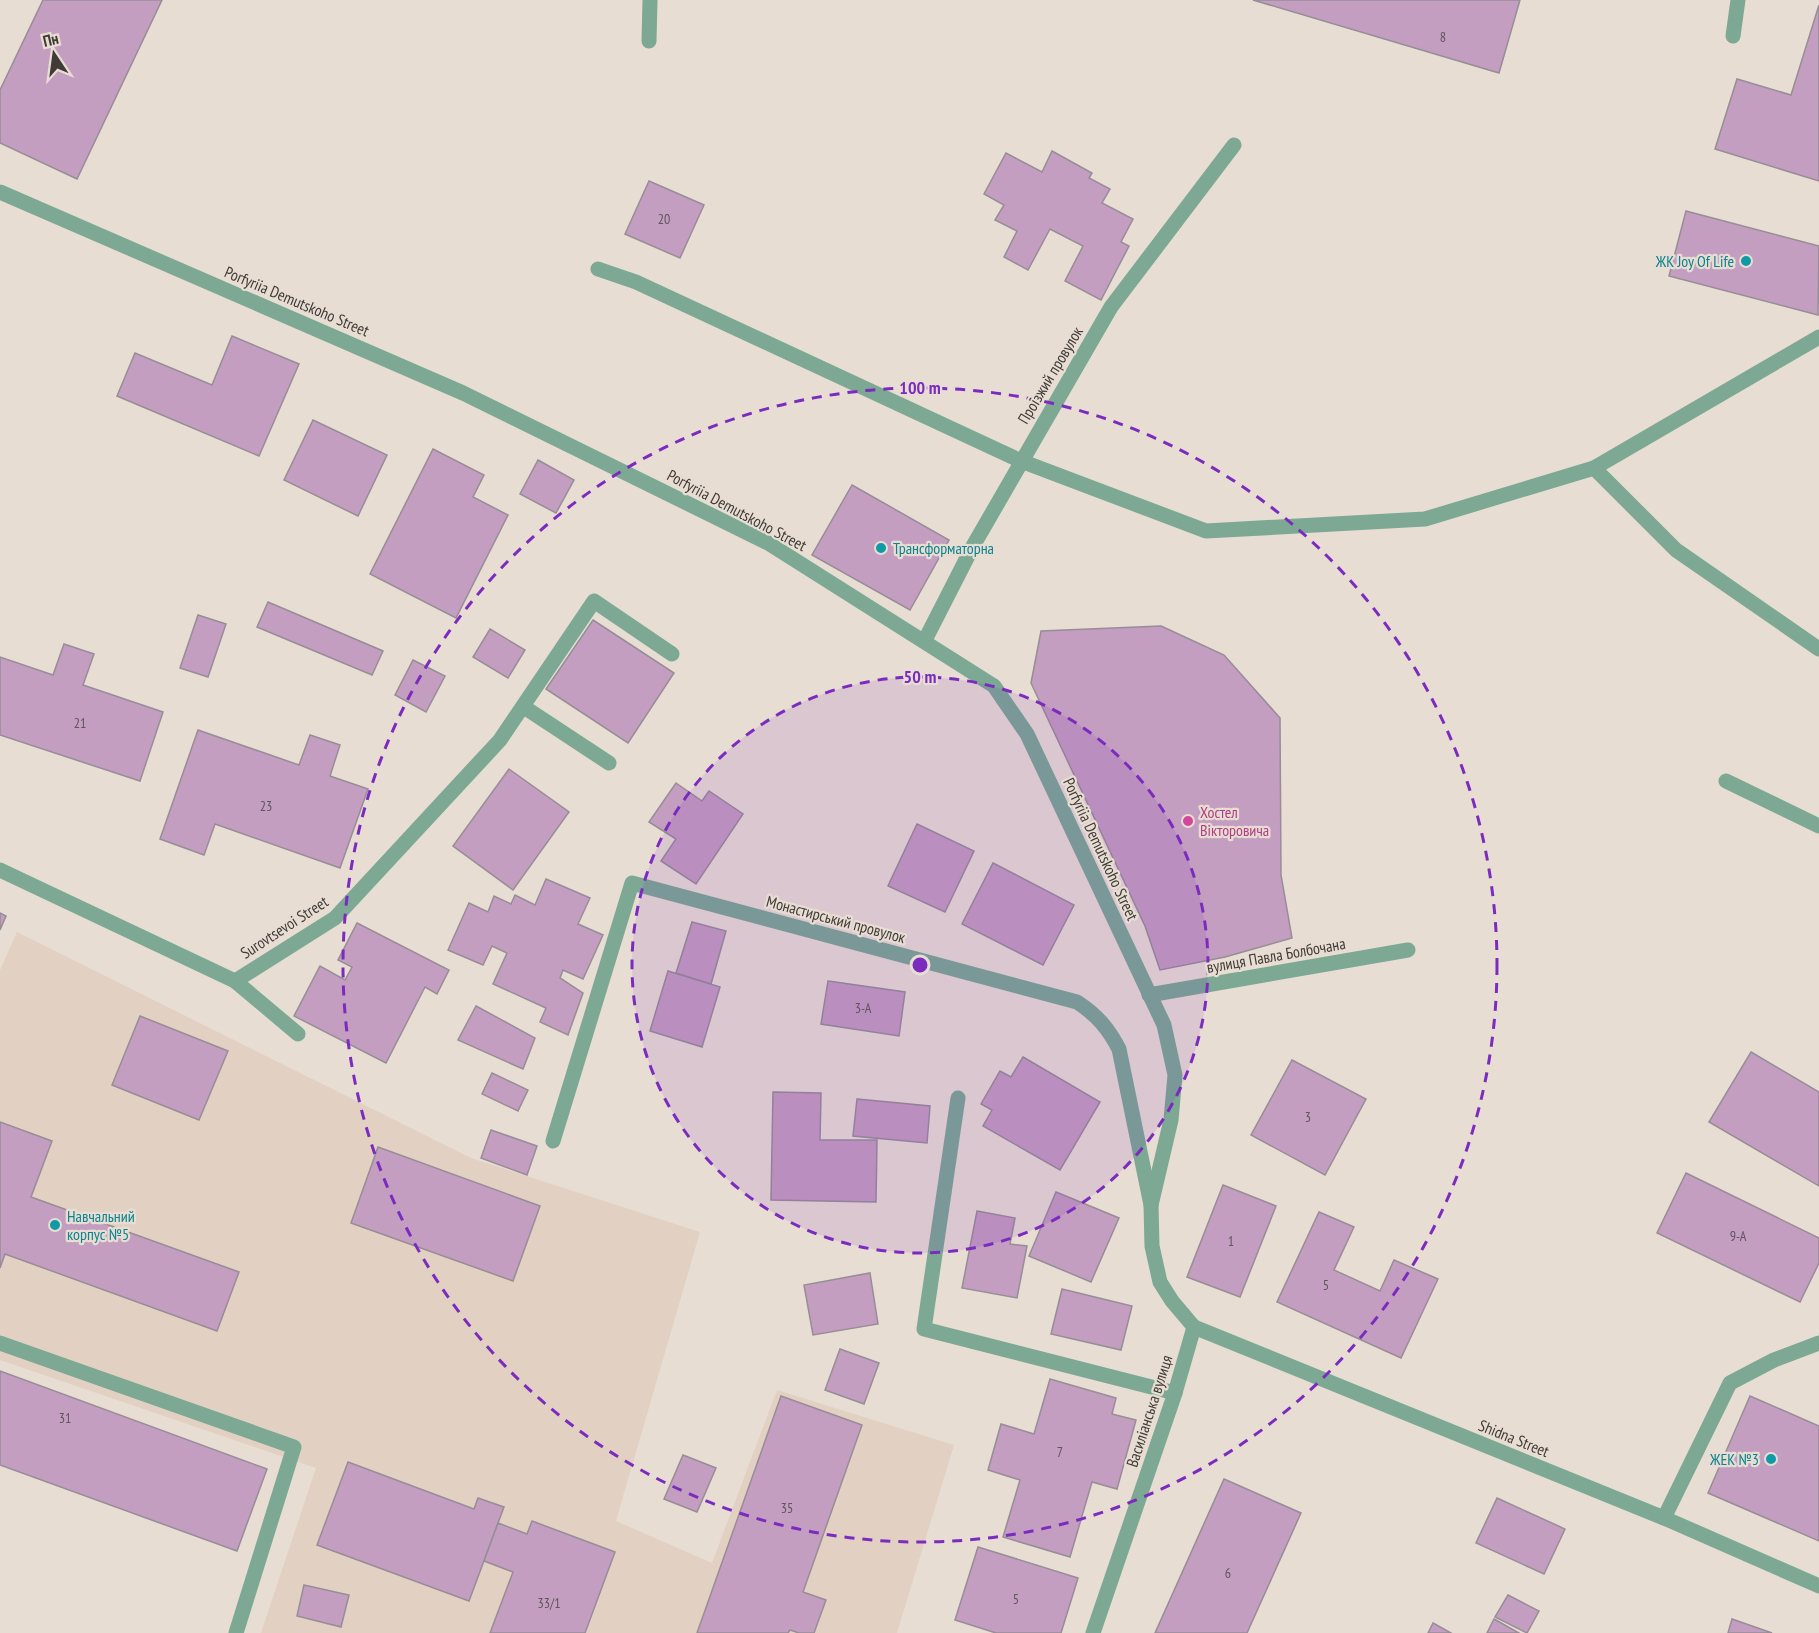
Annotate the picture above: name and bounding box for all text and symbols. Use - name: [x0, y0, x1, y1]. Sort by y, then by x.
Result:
- north arrow: [24, 24, 84, 84]
- text: Пн: [41, 28, 60, 51]
- house number: 8: [1440, 28, 1446, 46]
- house number: 20: [658, 210, 670, 228]
- place label: ЖК Joy Of Life: [1655, 251, 1734, 271]
- marker: ЖК Joy Of Life: [1739, 254, 1753, 268]
- street label: Porfyriia Demutskoho Street: [222, 262, 373, 341]
- street label: Проїзжий провулок: [1013, 322, 1087, 427]
- text: 100 m: [899, 376, 941, 399]
- street label: Porfyriia Demutskoho Street: [664, 465, 811, 555]
- place label: Трансформаторна: [893, 538, 994, 558]
- marker: Трансформаторна: [874, 541, 888, 555]
- text: 50 m: [904, 665, 936, 688]
- house number: 21: [74, 714, 86, 732]
- street label: Porfyriia Demutskoho Street: [1059, 775, 1143, 924]
- house number: 23: [260, 797, 272, 815]
- place label: Хостел Вікторовича: [1200, 802, 1269, 840]
- marker: Хостел Вікторовича: [1181, 814, 1195, 828]
- street label: Surovtsevoi Street: [236, 891, 332, 963]
- street label: Монастирський провулок: [764, 891, 908, 947]
- street label: вулиця Павла Болбочана: [1205, 933, 1347, 977]
- centre of rings: [910, 955, 930, 975]
- house number: 3-А: [855, 999, 872, 1017]
- house number: 3: [1305, 1108, 1311, 1126]
- place label: Навчальний корпус №5: [67, 1206, 135, 1244]
- marker: Навчальний корпус №5: [48, 1218, 62, 1232]
- house number: 9-А: [1730, 1227, 1747, 1245]
- house number: 1: [1228, 1232, 1234, 1250]
- house number: 5: [1323, 1276, 1329, 1294]
- street label: Василіанська вулиця: [1121, 1352, 1177, 1470]
- house number: 31: [59, 1409, 71, 1427]
- street label: Shidna Street: [1476, 1415, 1553, 1461]
- house number: 7: [1057, 1443, 1063, 1461]
- place label: ЖЕК №3: [1709, 1449, 1759, 1469]
- marker: ЖЕК №3: [1764, 1452, 1778, 1466]
- house number: 35: [781, 1499, 793, 1517]
- house number: 6: [1225, 1564, 1231, 1582]
- house number: 5: [1013, 1590, 1019, 1608]
- house number: 33/1: [537, 1594, 561, 1612]

